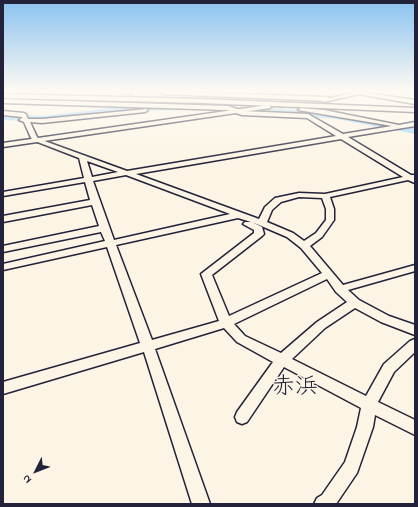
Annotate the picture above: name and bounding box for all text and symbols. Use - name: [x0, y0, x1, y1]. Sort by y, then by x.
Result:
- district label: 赤浜: [272, 375, 318, 403]
- north arrow: [16, 451, 56, 491]
- text: N: [19, 471, 36, 487]

